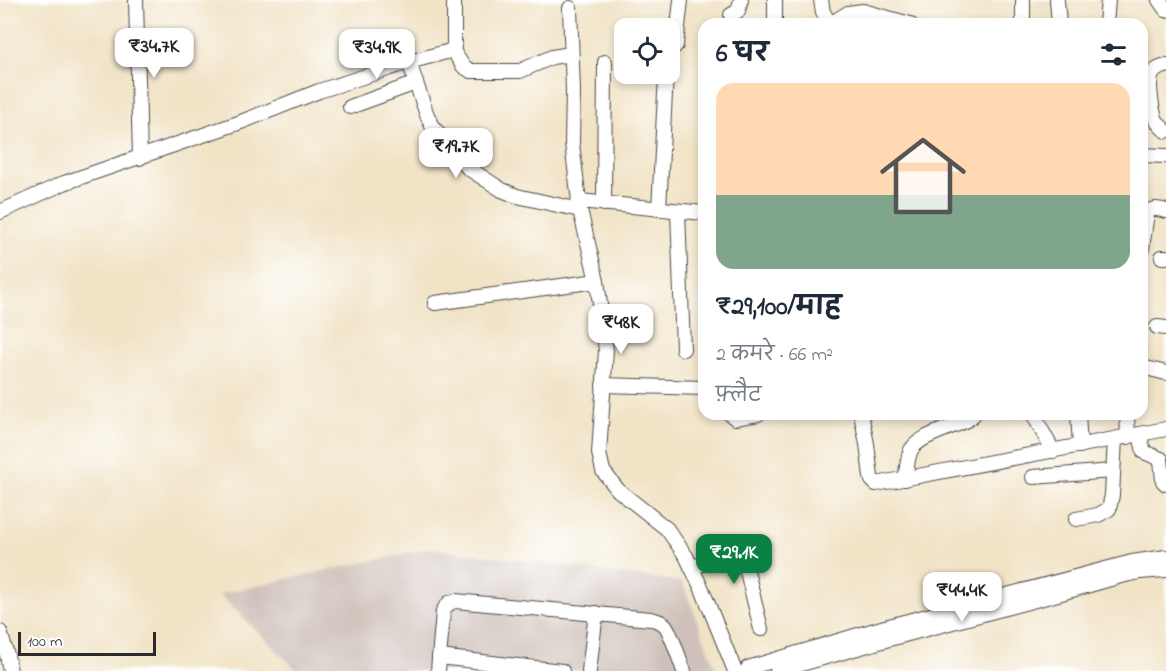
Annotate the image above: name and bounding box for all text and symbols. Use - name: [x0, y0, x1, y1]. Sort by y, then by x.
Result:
- map controls: [614, 18, 680, 84]
- button: locate: [614, 18, 680, 84]
- pin: ₹34.7K: [105, 28, 203, 79]
- pin: ₹34.9K: [328, 29, 426, 80]
- text: ₹34.7K: [129, 33, 179, 62]
- text: ₹34.9K: [353, 34, 401, 63]
- text: 6 घर: [716, 36, 769, 74]
- icon: filters: [1097, 38, 1130, 71]
- icon: home: [869, 122, 977, 230]
- pin: ₹19.7K: [407, 128, 505, 179]
- text: ₹19.7K: [433, 133, 479, 162]
- text: ₹29,100/माह: [716, 289, 841, 327]
- pin: ₹48K: [585, 304, 657, 355]
- text: ₹48K: [602, 309, 640, 338]
- text: 2 कमरे · 66 m²: [716, 341, 833, 370]
- text: फ़्लैट: [716, 382, 762, 411]
- pin: ₹29.1K: [685, 534, 783, 585]
- text: ₹29.1K: [710, 539, 758, 568]
- pin: ₹44.4K: [913, 572, 1011, 623]
- text: ₹44.4K: [937, 577, 987, 606]
- scale bar: [18, 629, 156, 656]
- text: 100 m: [27, 630, 62, 654]

